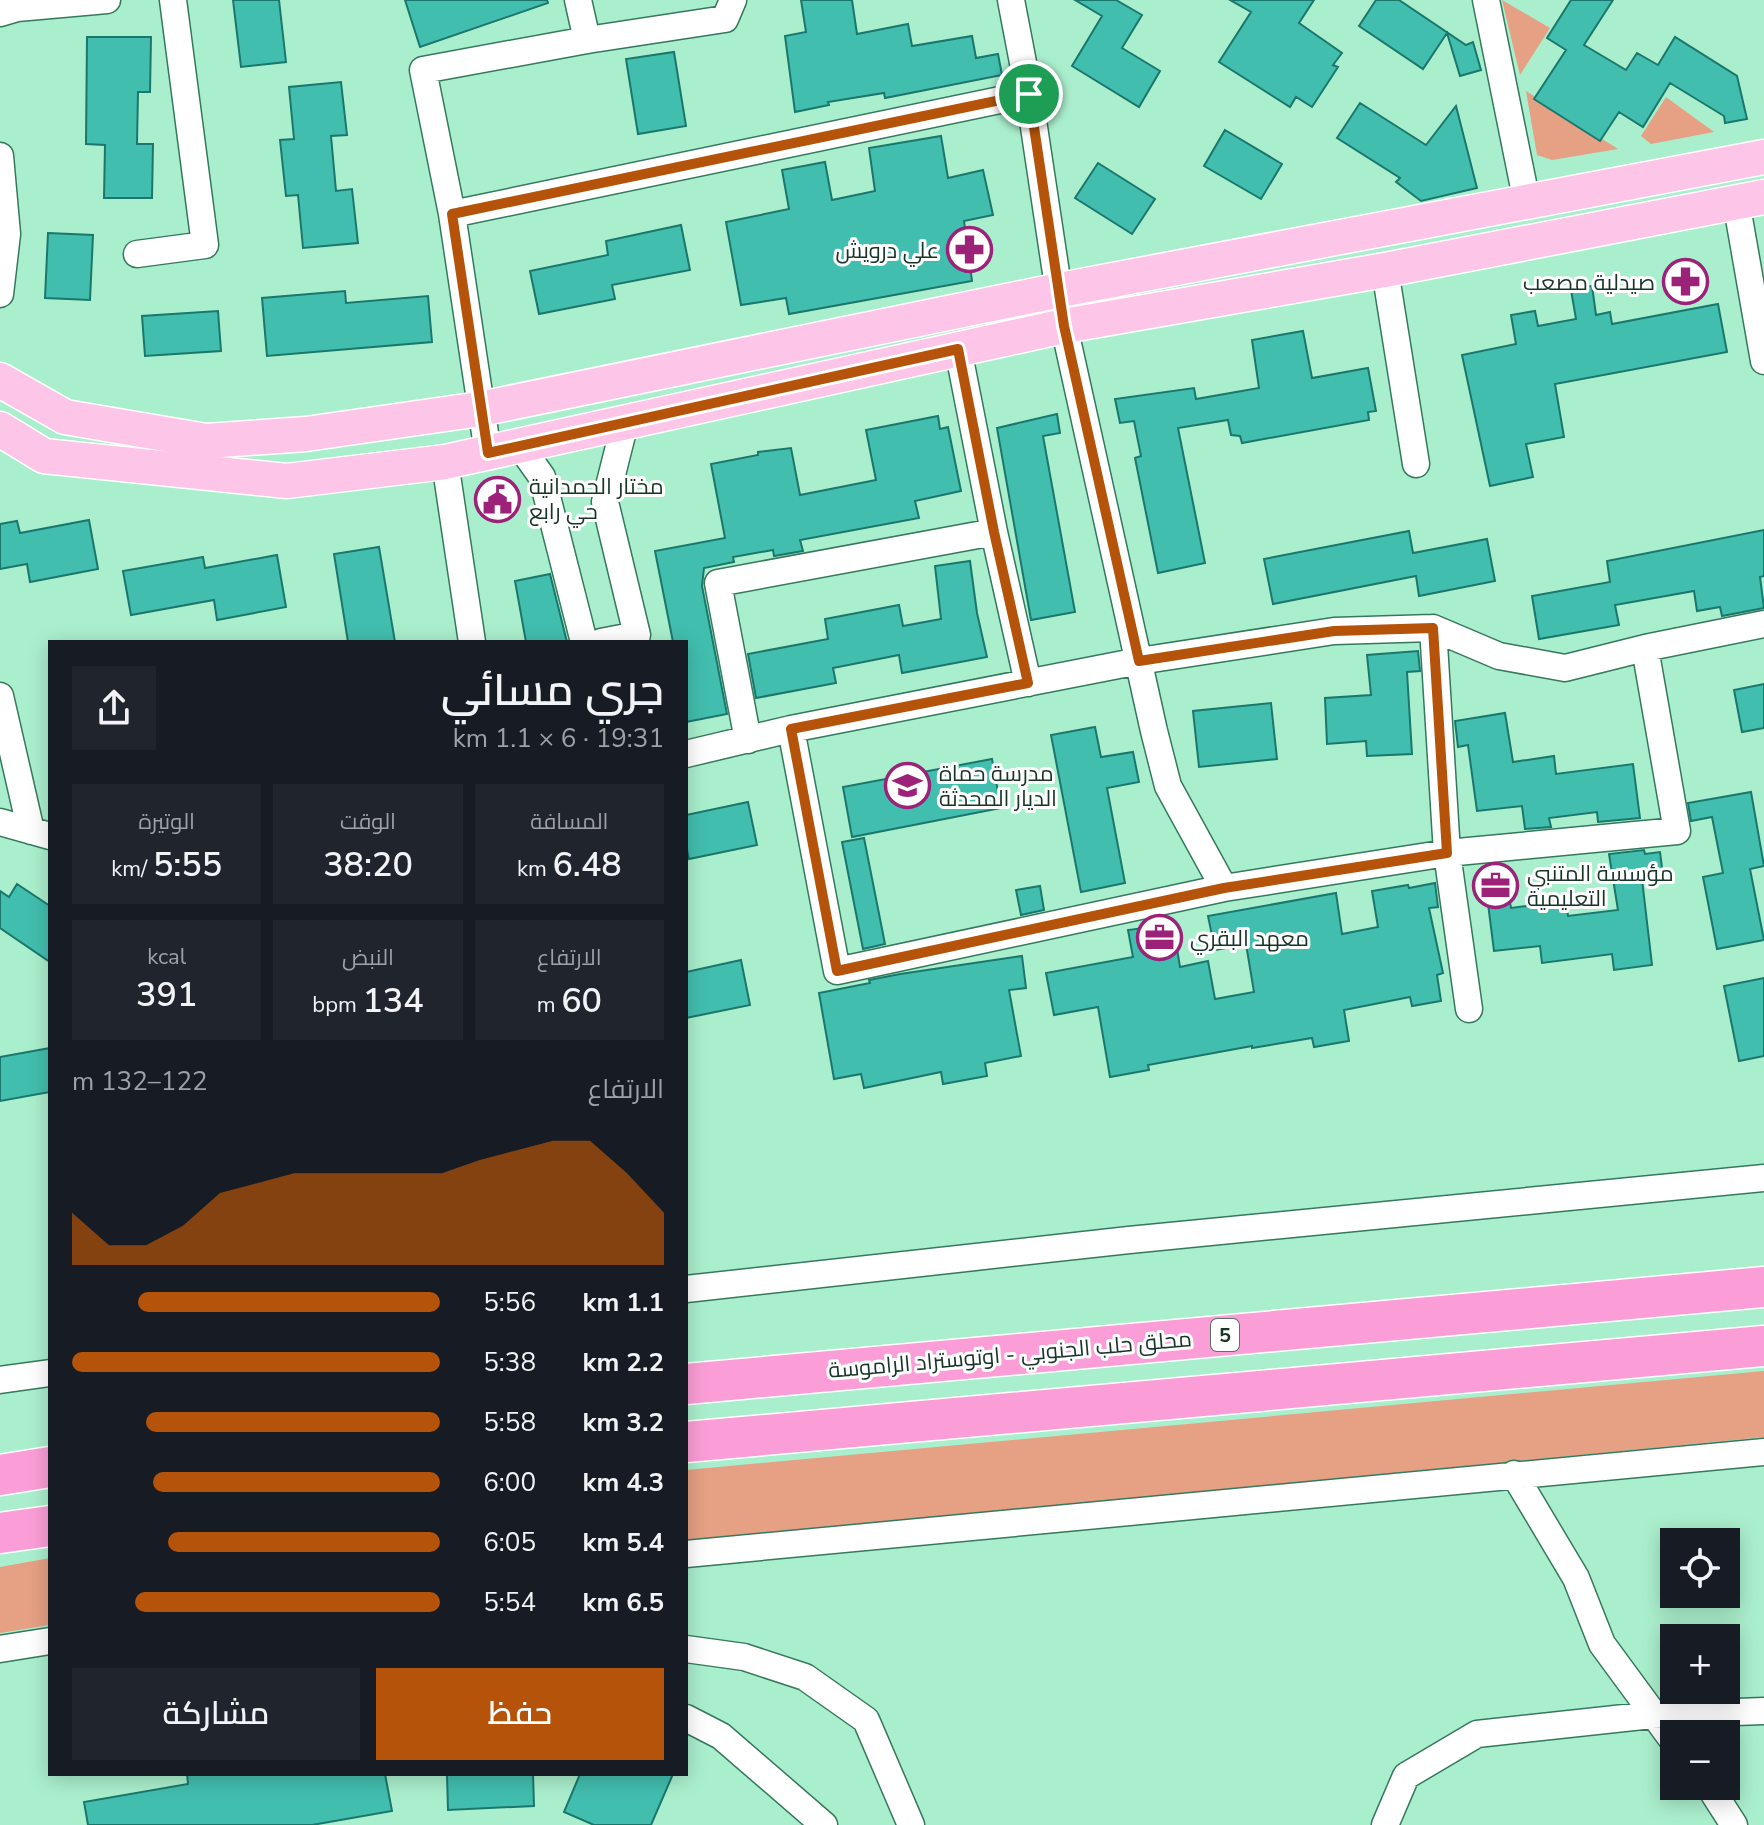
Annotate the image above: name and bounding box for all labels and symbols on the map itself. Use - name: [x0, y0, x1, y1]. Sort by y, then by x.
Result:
- pin: [995, 60, 1063, 128]
- pharmacy icon: علي درويش: [946, 226, 994, 274]
- place label: علي درويش: [835, 236, 939, 267]
- pharmacy icon: صيدلية مصعب: [1662, 258, 1710, 306]
- place label: صيدلية مصعب: [1523, 268, 1655, 298]
- place label: مختار الحمدانية حي رابع: [529, 472, 664, 528]
- public building icon: مختار الحمدانية حي رابع: [474, 475, 522, 523]
- place label: مدرسة حماة الديار المحدثة: [939, 759, 1057, 814]
- school or university icon: مدرسة حماة الديار المحدثة: [884, 762, 932, 810]
- place label: مؤسسة المتنبي التعليمية: [1527, 859, 1674, 914]
- office icon: مؤسسة المتنبي التعليمية: [1472, 862, 1520, 910]
- office icon: معهد البقري: [1135, 914, 1183, 962]
- place label: معهد البقري: [1190, 924, 1309, 955]
- road number: 5: [1211, 1319, 1239, 1351]
- street label: محلق حلب الجنوبي - اوتوستراد الراموسة: [827, 1324, 1193, 1387]

